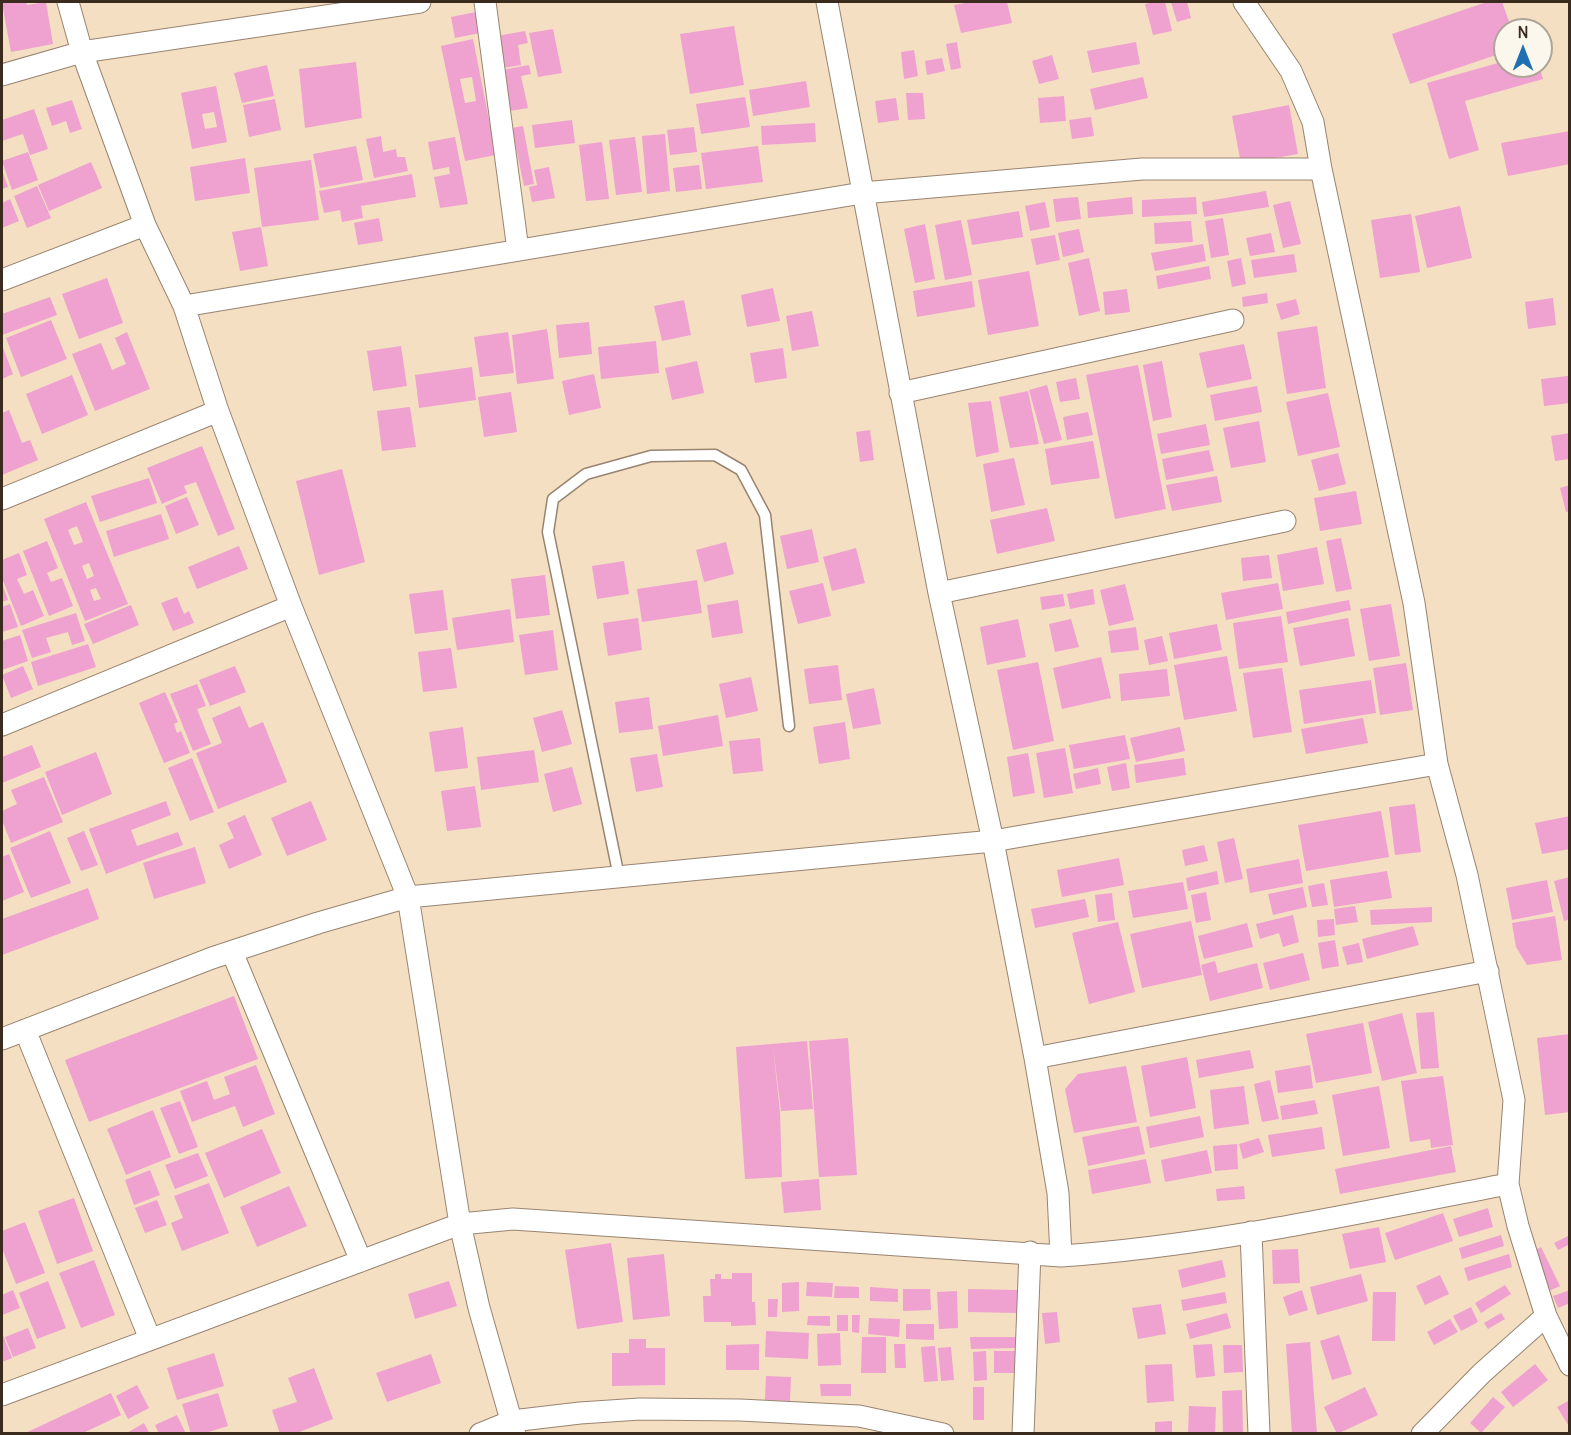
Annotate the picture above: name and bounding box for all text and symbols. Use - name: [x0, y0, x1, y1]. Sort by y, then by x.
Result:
- north arrow: [1493, 18, 1553, 78]
- text: N: [1517, 22, 1529, 42]

